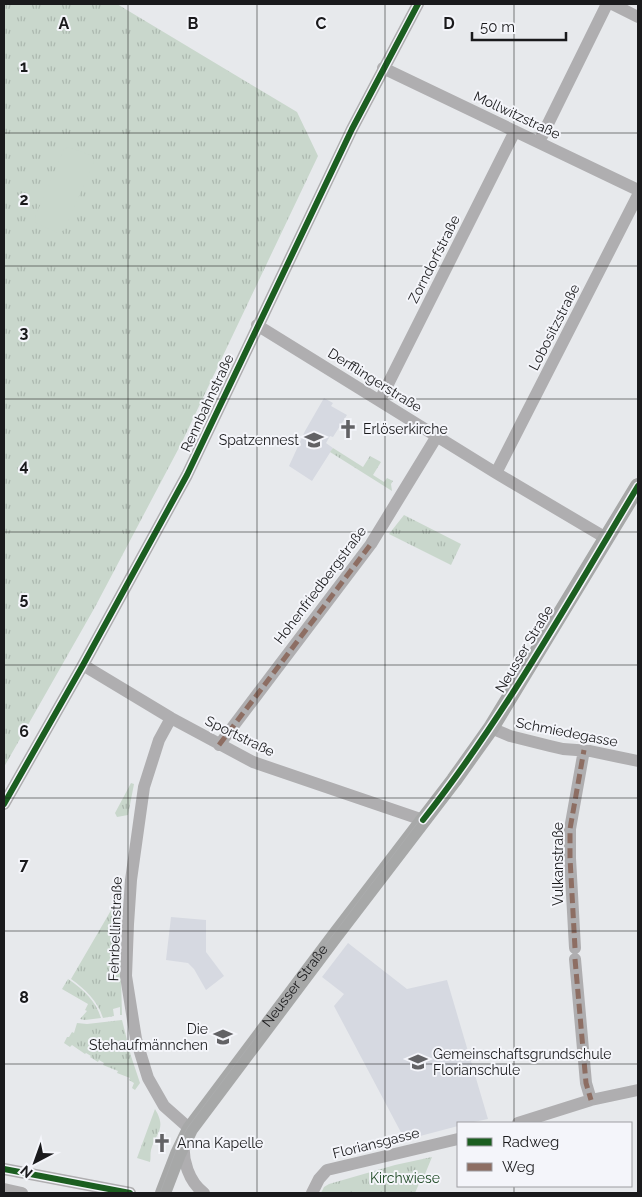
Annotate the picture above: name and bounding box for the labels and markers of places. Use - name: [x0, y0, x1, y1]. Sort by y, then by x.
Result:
- church icon: Erlöserkirche: [337, 418, 359, 440]
- place label: Erlöserkirche: [363, 421, 448, 437]
- school or university icon: Spatzennest: [303, 429, 325, 451]
- place label: Spatzennest: [219, 432, 299, 448]
- place label: Die Stehaufmännchen: [89, 1021, 208, 1053]
- school or university icon: Die Stehaufmännchen: [212, 1026, 234, 1048]
- place label: Gemeinschaftsgrundschule Florianschule: [433, 1046, 612, 1078]
- school or university icon: Gemeinschaftsgrundschule Florianschule: [407, 1051, 429, 1073]
- church icon: Anna Kapelle: [151, 1132, 173, 1154]
- place label: Anna Kapelle: [177, 1135, 263, 1151]

